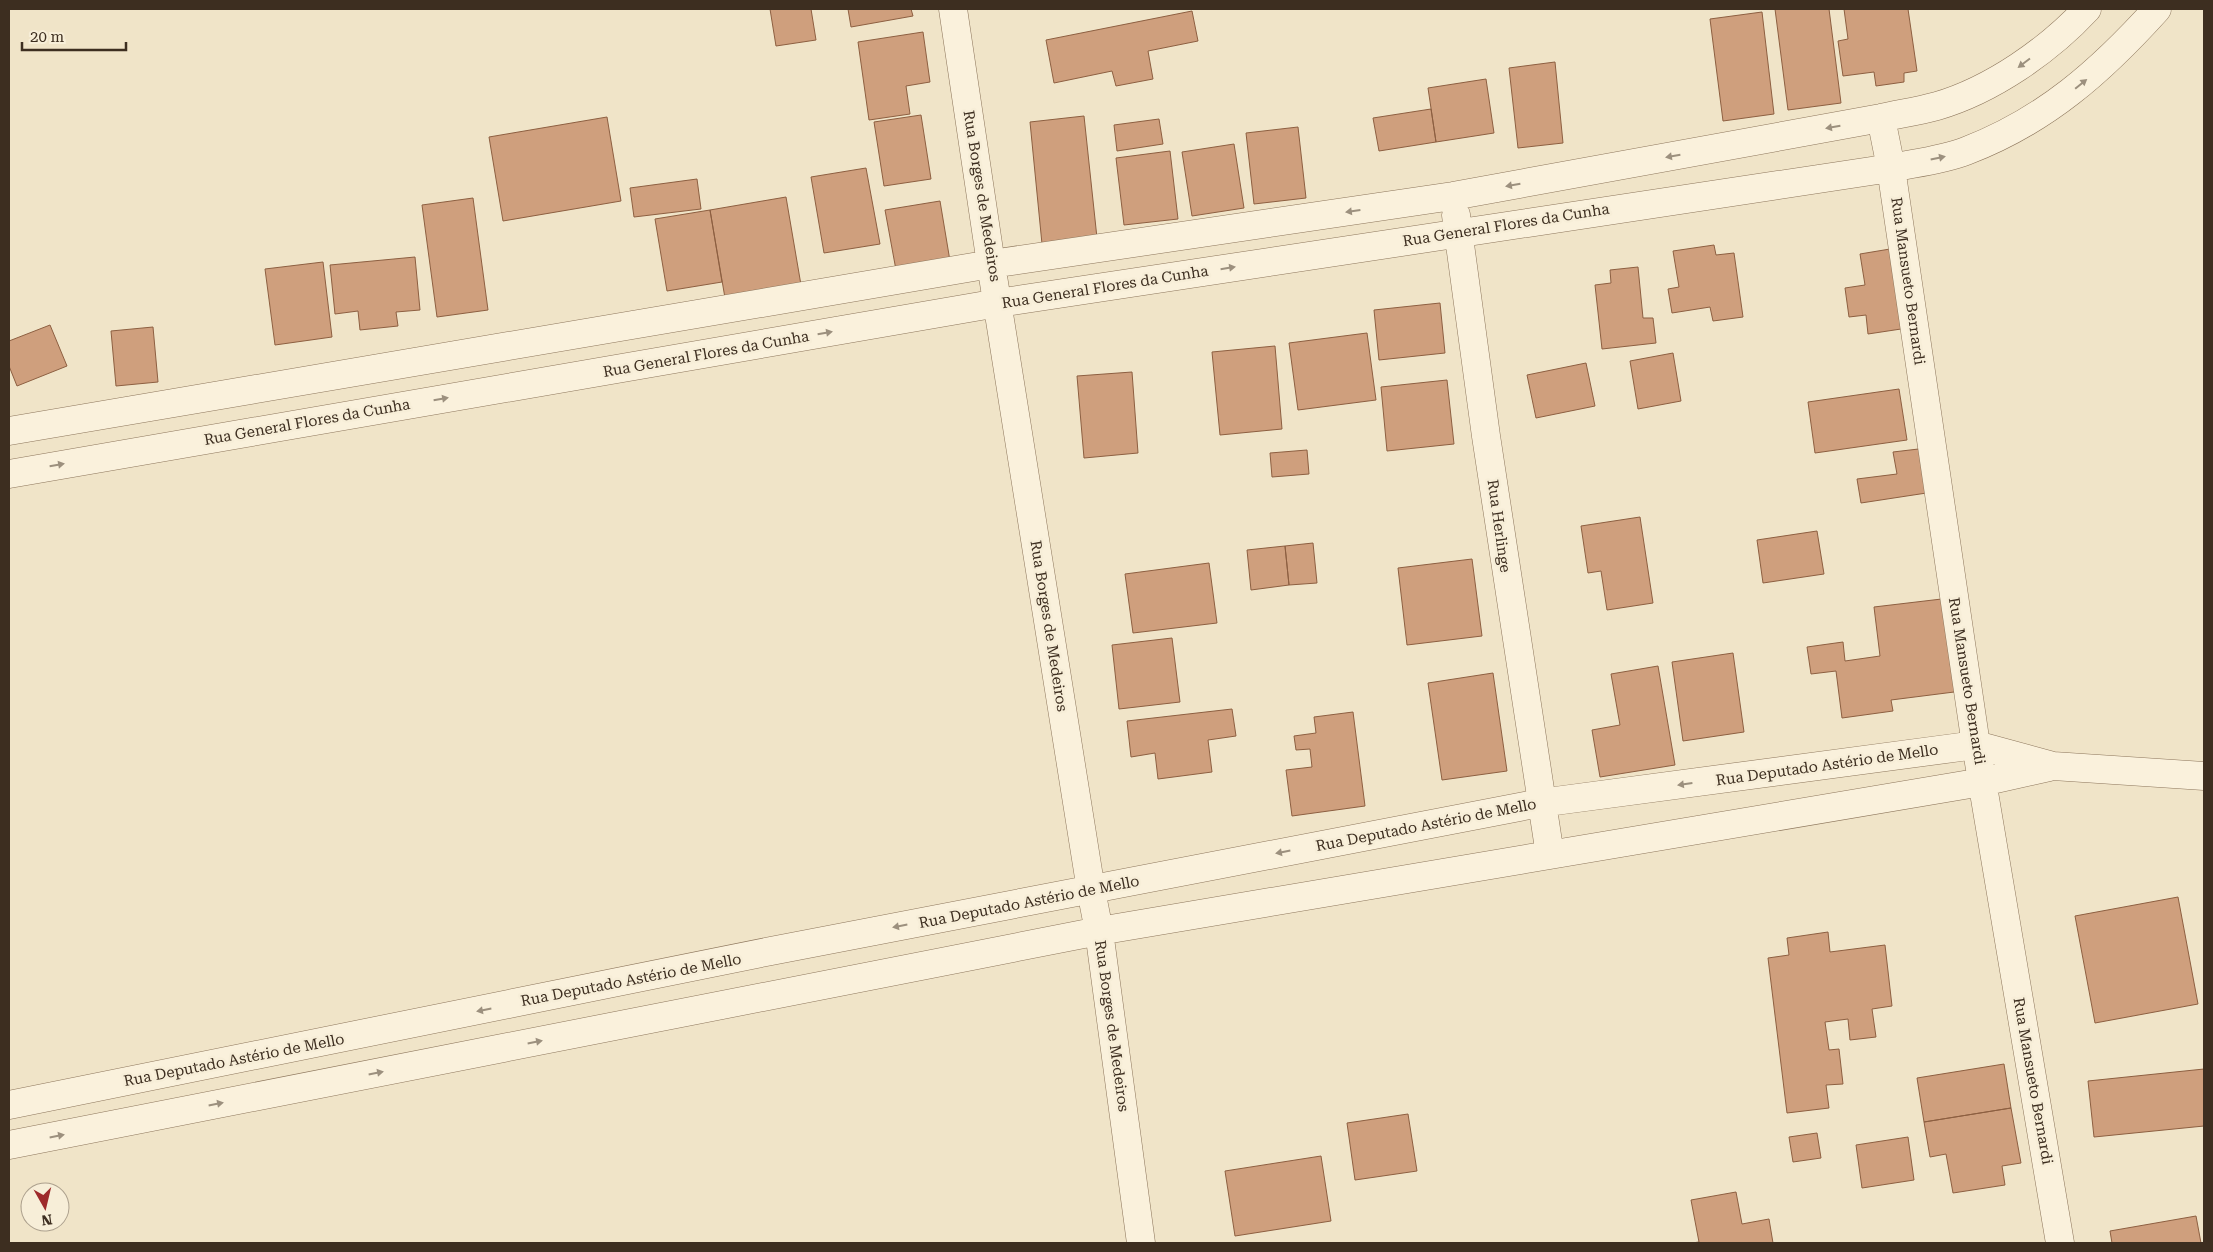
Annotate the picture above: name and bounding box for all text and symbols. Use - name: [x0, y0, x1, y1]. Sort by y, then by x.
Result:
- scale bar: [22, 20, 126, 52]
- text: 20 m: [30, 28, 65, 46]
- one-way arrow: [2018, 58, 2031, 69]
- one-way arrow: [2075, 78, 2088, 89]
- street label: Rua Borges de Medeiros: [960, 109, 1004, 283]
- one-way arrow: [1825, 123, 1840, 131]
- one-way arrow: [1665, 153, 1681, 161]
- one-way arrow: [1931, 153, 1947, 161]
- one-way arrow: [1505, 182, 1521, 190]
- street label: Rua Mansueto Bernardi: [1887, 196, 1929, 366]
- street label: Rua General Flores da Cunha: [1401, 200, 1611, 250]
- one-way arrow: [1344, 207, 1360, 215]
- street label: Rua General Flores da Cunha: [1000, 262, 1210, 312]
- one-way arrow: [1220, 264, 1236, 272]
- street label: Rua General Flores da Cunha: [601, 327, 811, 381]
- one-way arrow: [818, 329, 834, 337]
- street label: Rua General Flores da Cunha: [202, 395, 412, 449]
- one-way arrow: [434, 395, 450, 403]
- one-way arrow: [49, 461, 65, 469]
- street label: Rua Herlinge: [1484, 478, 1514, 574]
- street label: Rua Borges de Medeiros: [1027, 539, 1071, 713]
- street label: Rua Mansueto Bernardi: [1945, 596, 1989, 766]
- street label: Rua Deputado Astério de Mello: [1715, 740, 1939, 790]
- one-way arrow: [1677, 780, 1693, 788]
- street label: Rua Deputado Astério de Mello: [1314, 795, 1538, 855]
- one-way arrow: [1275, 849, 1291, 857]
- street label: Rua Deputado Astério de Mello: [917, 872, 1141, 932]
- one-way arrow: [892, 923, 908, 931]
- street label: Rua Borges de Medeiros: [1091, 939, 1133, 1113]
- street label: Rua Deputado Astério de Mello: [519, 950, 743, 1010]
- street label: Rua Mansueto Bernardi: [2009, 996, 2057, 1166]
- one-way arrow: [475, 1006, 491, 1014]
- street label: Rua Deputado Astério de Mello: [122, 1030, 346, 1090]
- one-way arrow: [527, 1038, 543, 1046]
- one-way arrow: [368, 1069, 383, 1077]
- one-way arrow: [208, 1100, 224, 1108]
- one-way arrow: [49, 1131, 65, 1139]
- north arrow: [20, 1182, 70, 1232]
- text: N: [40, 1211, 53, 1229]

